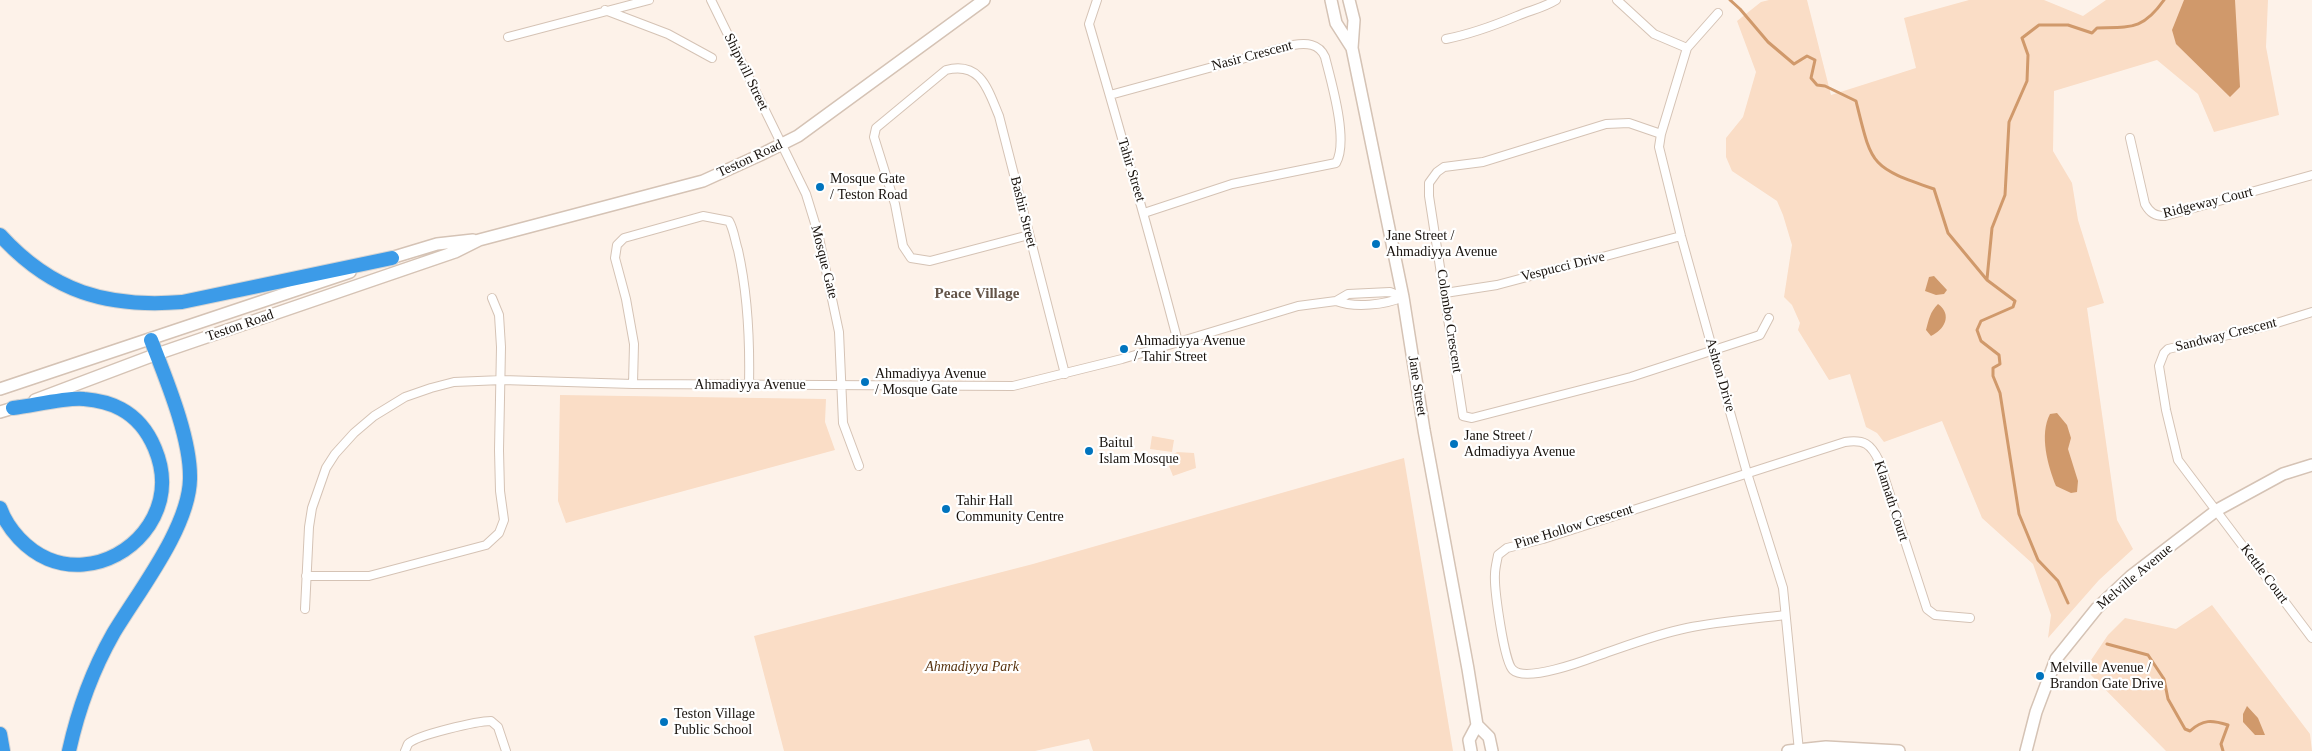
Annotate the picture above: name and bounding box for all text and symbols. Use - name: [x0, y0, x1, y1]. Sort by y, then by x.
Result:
- street label: Shipwill Street: [720, 31, 772, 113]
- street label: Nasir Crescent: [1210, 37, 1294, 75]
- street label: Tahir Street: [1113, 136, 1149, 204]
- street label: Teston Road: [715, 137, 785, 181]
- place label: Mosque Gate / Teston Road: [830, 171, 908, 203]
- street label: Bashir Street: [1006, 175, 1040, 249]
- marker: Mosque Gate / Teston Road: [814, 181, 826, 193]
- street label: Ridgeway Court: [2161, 184, 2255, 222]
- street label: Mosque Gate: [807, 224, 841, 300]
- place label: Jane Street / Ahmadiyya Avenue: [1386, 228, 1497, 260]
- marker: Jane Street / Ahmadiyya Avenue: [1370, 238, 1382, 250]
- street label: Vespucci Drive: [1519, 248, 1607, 286]
- street label: Colombo Crescent: [1433, 268, 1465, 374]
- district label: Peace Village: [935, 285, 1019, 303]
- street label: Teston Road: [204, 307, 276, 345]
- street label: Sandway Crescent: [2174, 314, 2278, 356]
- place label: Ahmadiyya Avenue / Tahir Street: [1134, 333, 1245, 366]
- street label: Ashton Drive: [1701, 336, 1739, 414]
- marker: Ahmadiyya Avenue / Tahir Street: [1118, 343, 1130, 355]
- street label: Jane Street: [1404, 355, 1430, 417]
- place label: Ahmadiyya Avenue / Mosque Gate: [875, 366, 986, 398]
- marker: Ahmadiyya Avenue / Mosque Gate: [859, 376, 871, 388]
- street label: Ahmadiyya Avenue: [694, 377, 806, 393]
- place label: Jane Street / Admadiyya Avenue: [1464, 428, 1575, 461]
- place label: Baitul Islam Mosque: [1099, 435, 1179, 468]
- marker: Jane Street / Admadiyya Avenue: [1448, 438, 1460, 450]
- marker: Baitul Islam Mosque: [1083, 445, 1095, 457]
- street label: Klamath Court: [1870, 459, 1912, 543]
- place label: Tahir Hall Community Centre: [956, 493, 1064, 526]
- street label: Pine Hollow Crescent: [1513, 501, 1635, 553]
- marker: Tahir Hall Community Centre: [940, 503, 952, 515]
- street label: Melville Avenue: [2094, 541, 2176, 613]
- street label: Kettle Court: [2236, 541, 2292, 607]
- park label: Ahmadiyya Park: [925, 659, 1019, 675]
- place label: Melville Avenue / Brandon Gate Drive: [2050, 660, 2164, 692]
- marker: Melville Avenue / Brandon Gate Drive: [2034, 670, 2046, 682]
- place label: Teston Village Public School: [674, 706, 755, 739]
- marker: Teston Village Public School: [658, 716, 670, 728]

